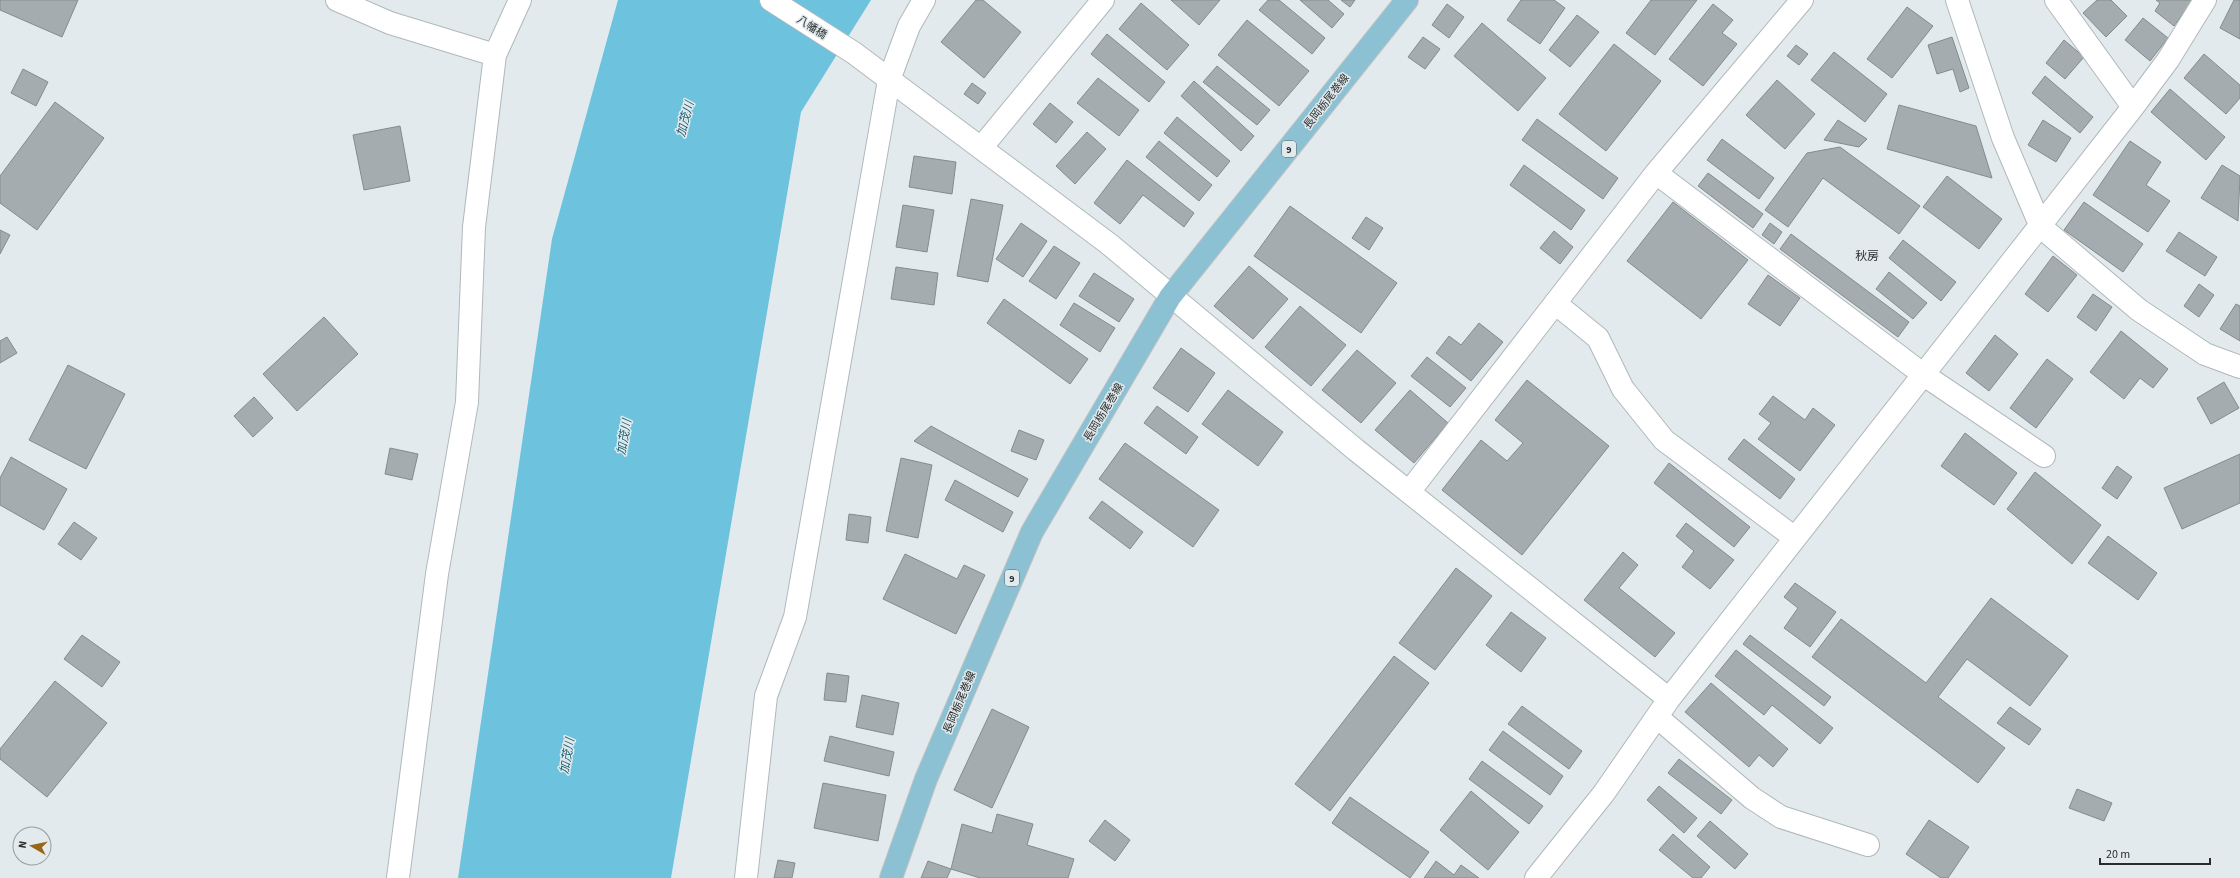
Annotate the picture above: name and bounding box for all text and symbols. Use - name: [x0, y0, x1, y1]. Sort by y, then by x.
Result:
- street label: 八幡橋: [794, 12, 830, 43]
- street label: 長岡栃尾巻線: [1300, 71, 1353, 132]
- water label: 加茂川: [673, 98, 699, 139]
- road number: 9: [1282, 141, 1296, 157]
- district label: 秋房: [1855, 248, 1879, 265]
- street label: 長岡栃尾巻線: [1080, 380, 1127, 444]
- water label: 加茂川: [613, 416, 636, 456]
- road number: 9: [1005, 570, 1019, 586]
- street label: 長岡栃尾巻線: [940, 669, 979, 736]
- water label: 加茂川: [556, 735, 579, 775]
- north arrow: [12, 826, 52, 866]
- text: N: [15, 840, 31, 849]
- scale bar: [2100, 840, 2210, 866]
- text: 20 m: [2106, 846, 2130, 863]

